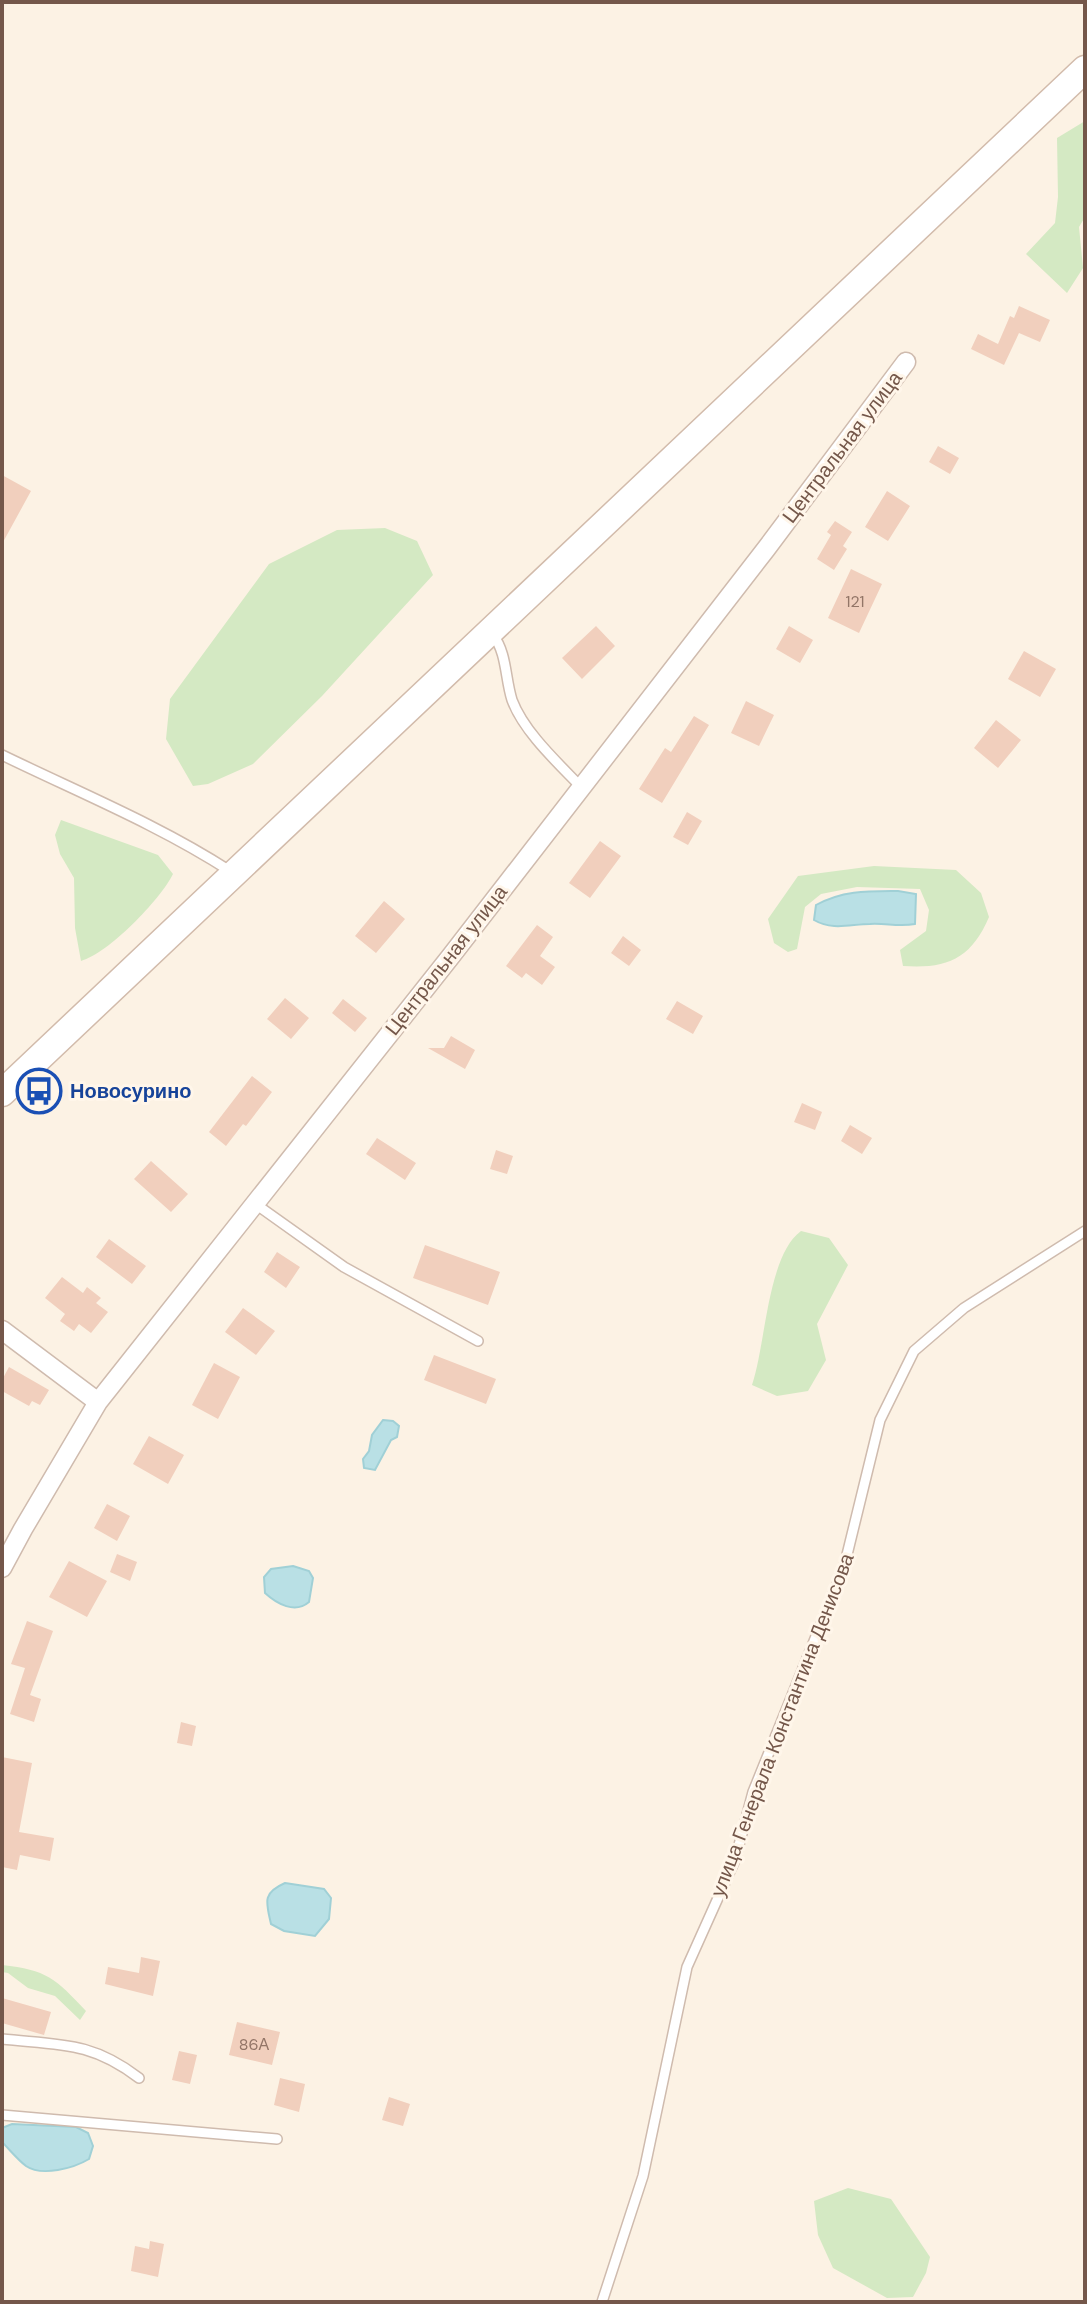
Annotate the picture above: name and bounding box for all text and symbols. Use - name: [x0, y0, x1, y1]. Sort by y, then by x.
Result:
- street label: Центральная улица: [776, 365, 908, 528]
- house number: 121: [845, 591, 865, 612]
- street label: Центральная улица: [379, 879, 513, 1040]
- bus stop icon: Новосурино: [15, 1067, 63, 1115]
- place label: Новосурино: [70, 1078, 191, 1104]
- street label: улица Генерала Константина Денисова: [704, 1549, 860, 1900]
- house number: 86А: [239, 2034, 270, 2055]

